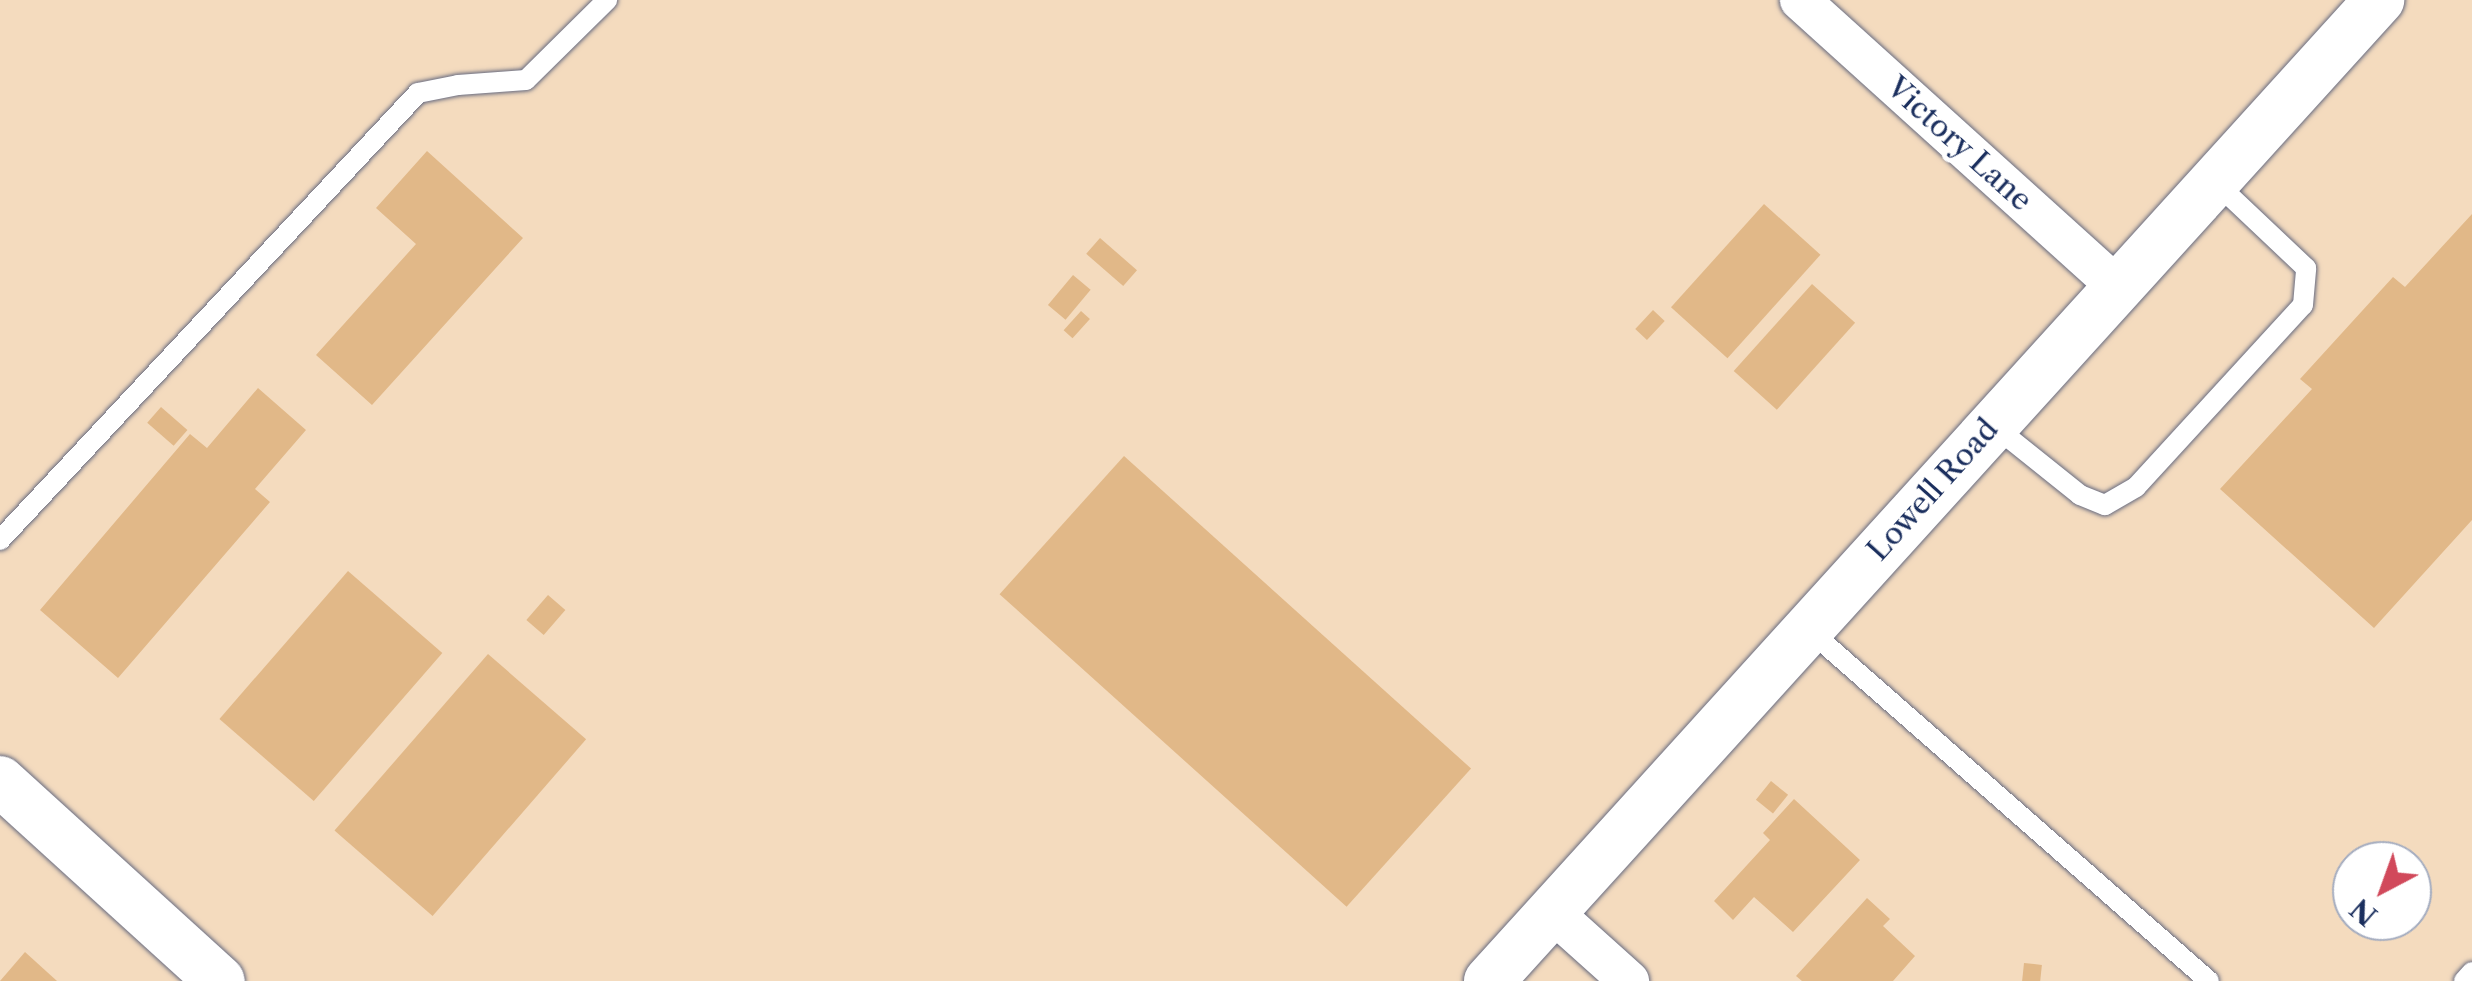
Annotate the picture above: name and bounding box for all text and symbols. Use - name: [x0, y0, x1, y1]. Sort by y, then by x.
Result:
- street label: Victory Lane: [1879, 69, 2039, 219]
- street label: Lowell Road: [1860, 412, 2006, 568]
- north arrow: [2332, 841, 2432, 941]
- text: N: [2343, 891, 2384, 933]

